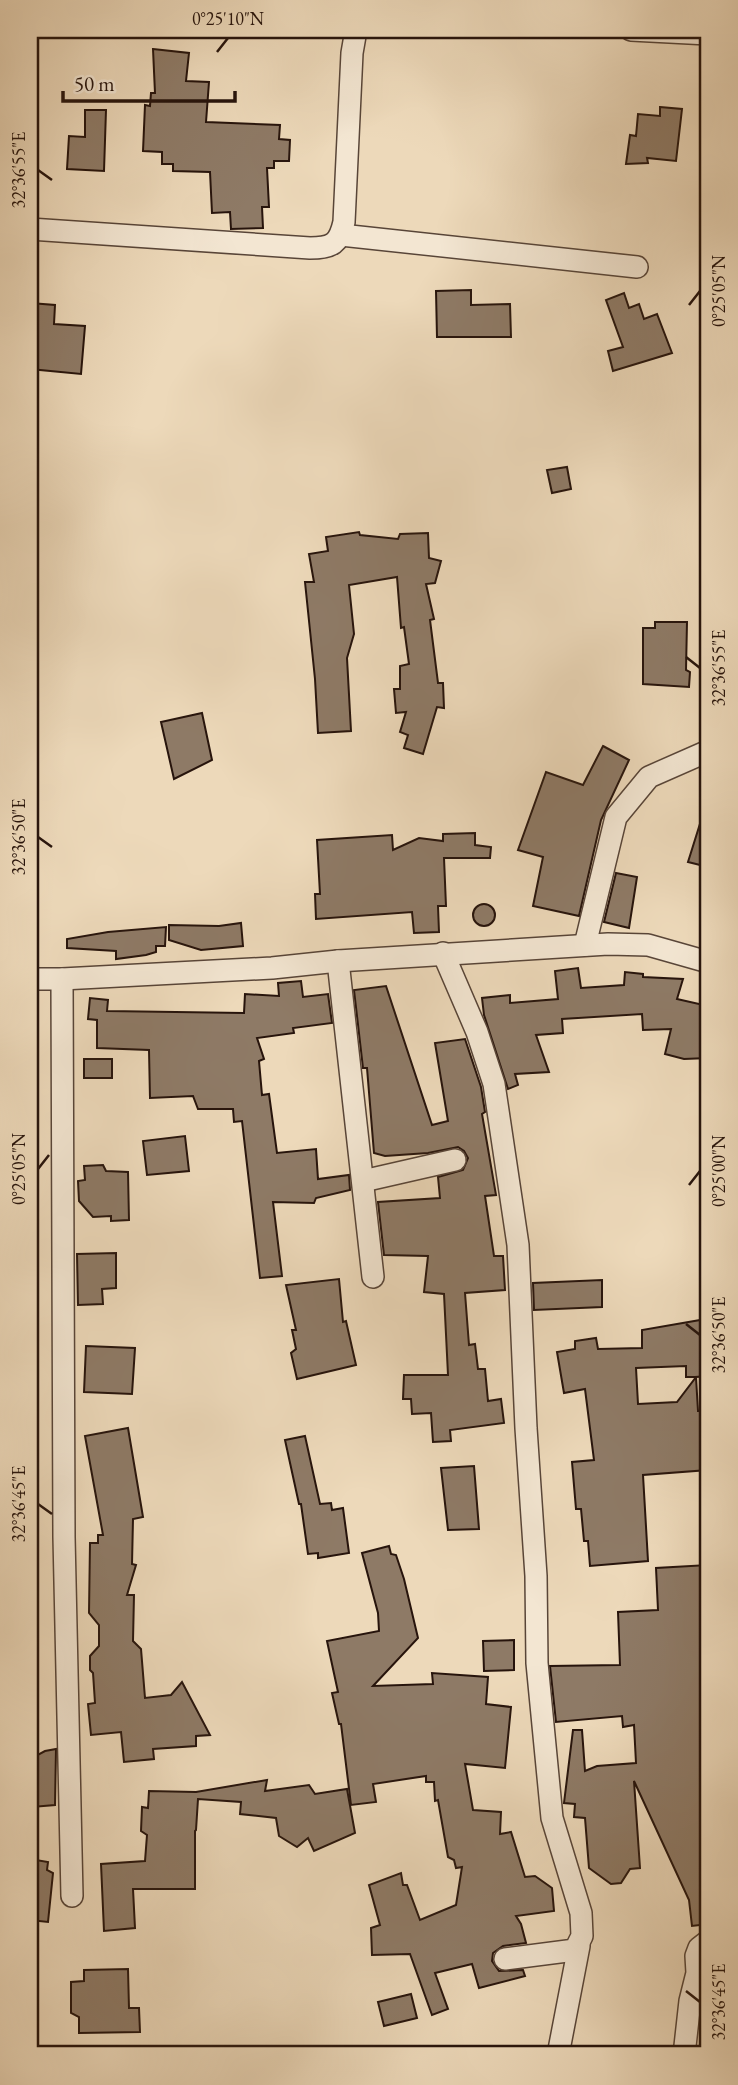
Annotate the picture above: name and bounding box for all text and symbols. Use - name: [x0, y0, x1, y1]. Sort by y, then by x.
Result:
- text: 0°25'10"N: [192, 7, 265, 30]
- scale bar: [63, 60, 234, 104]
- text: 50 m: [74, 70, 115, 97]
- text: 32°36'55"E: [7, 132, 30, 208]
- text: 0°25'05"N: [707, 254, 730, 327]
- text: 32°36'55"E: [707, 630, 730, 706]
- text: 32°36'50"E: [7, 799, 30, 875]
- text: 0°25'05"N: [7, 1132, 30, 1205]
- text: 0°25'00"N: [707, 1134, 730, 1207]
- text: 32°36'50"E: [707, 1297, 730, 1373]
- text: 32°36'45"E: [7, 1466, 30, 1542]
- text: 32°36'45"E: [707, 1964, 730, 2040]

